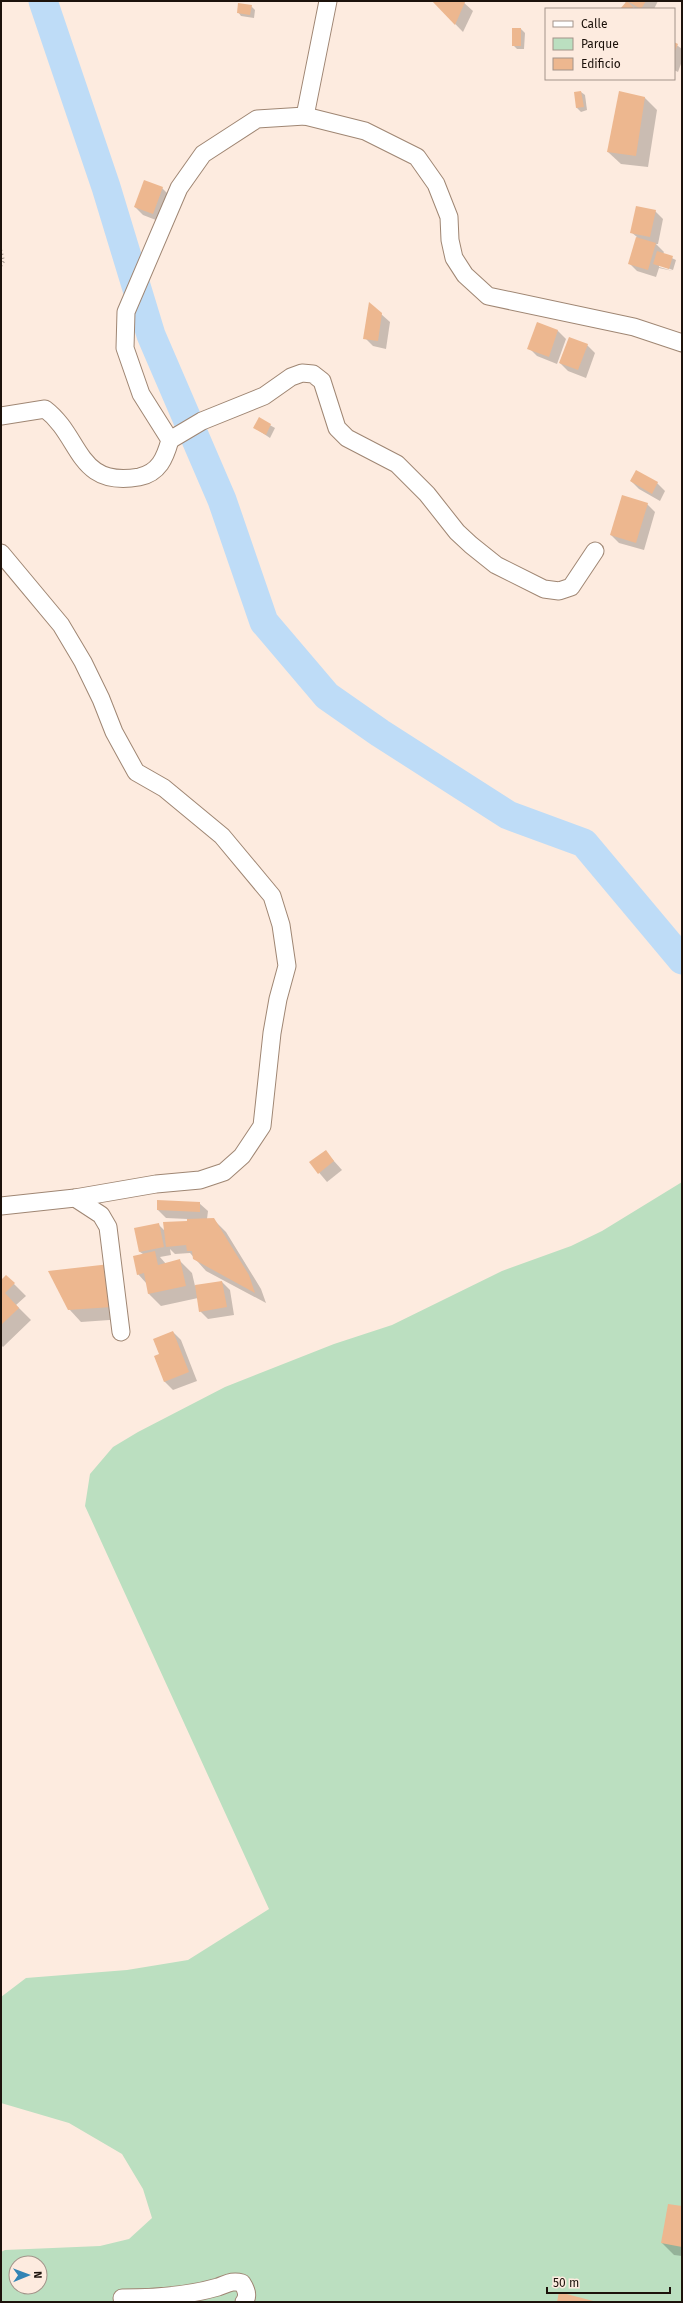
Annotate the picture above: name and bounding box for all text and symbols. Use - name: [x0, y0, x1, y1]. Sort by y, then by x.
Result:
- legend: [545, 8, 675, 80]
- text: Calle: [581, 17, 608, 31]
- text: Parque: [581, 37, 619, 51]
- text: Edificio: [581, 57, 621, 71]
- north arrow: [8, 2255, 48, 2295]
- scale bar: [547, 2269, 670, 2295]
- text: N: [31, 2271, 44, 2279]
- text: 50 m: [553, 2276, 579, 2290]

